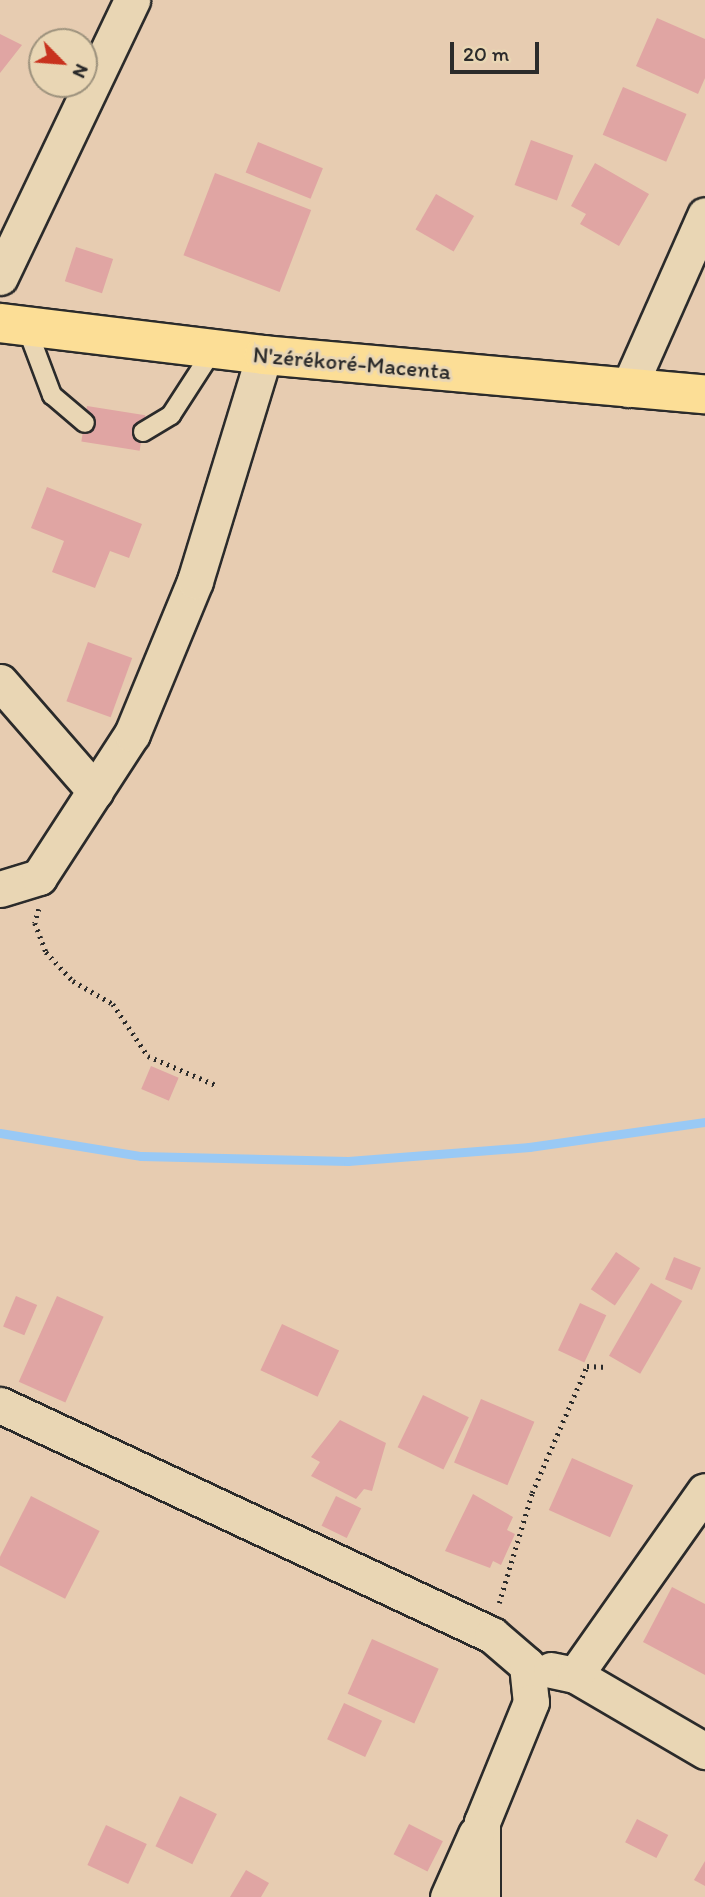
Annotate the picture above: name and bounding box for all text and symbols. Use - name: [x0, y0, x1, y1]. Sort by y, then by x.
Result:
- north arrow: [28, 28, 98, 98]
- scale bar: [453, 28, 542, 72]
- text: 20 m: [463, 41, 509, 66]
- text: N: [68, 61, 94, 82]
- street label: N'zérékoré-Macenta: [252, 341, 452, 385]

